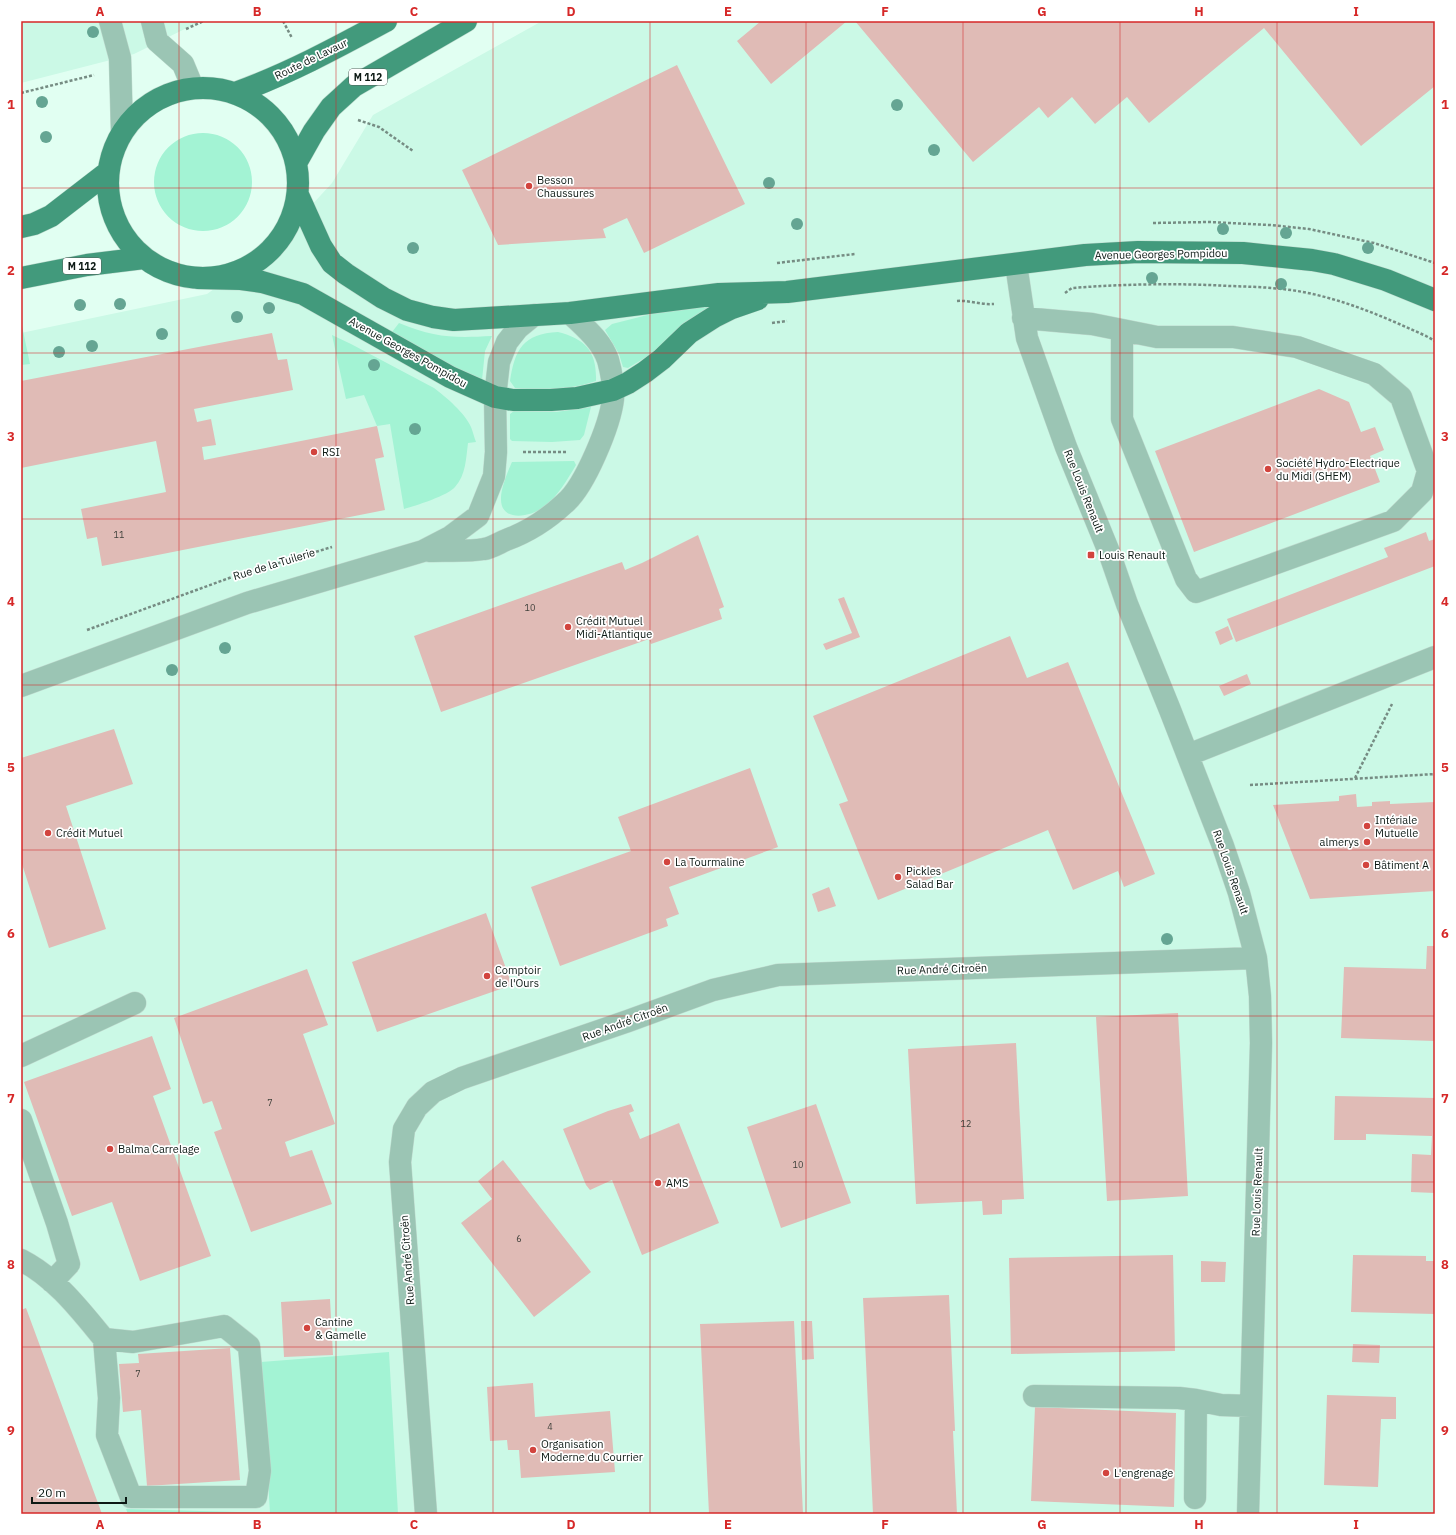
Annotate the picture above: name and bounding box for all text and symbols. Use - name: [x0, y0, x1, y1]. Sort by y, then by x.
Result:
- text: A: [96, 3, 105, 20]
- text: B: [253, 3, 262, 20]
- text: C: [410, 3, 419, 20]
- text: D: [566, 3, 576, 20]
- text: E: [724, 3, 732, 20]
- text: F: [881, 3, 889, 20]
- text: G: [1037, 3, 1047, 20]
- text: H: [1194, 3, 1204, 20]
- text: I: [1353, 3, 1359, 20]
- street label: Route de Lavaur: [272, 35, 350, 83]
- road number: M 112: [349, 69, 387, 85]
- text: 1: [7, 96, 15, 113]
- text: 1: [1441, 96, 1449, 113]
- place label: Besson Chaussures: [537, 173, 594, 200]
- marker: Besson Chaussures: [524, 181, 534, 191]
- street label: Avenue Georges Pompidou: [1094, 246, 1228, 262]
- road number: M 112: [63, 258, 101, 274]
- text: 2: [7, 262, 15, 279]
- text: 2: [1441, 262, 1449, 279]
- street label: Avenue Georges Pompidou: [347, 314, 469, 390]
- text: 3: [7, 428, 15, 445]
- text: 3: [1441, 428, 1449, 445]
- place label: RSI: [322, 445, 340, 459]
- marker: RSI: [309, 447, 319, 457]
- street label: Rue Louis Renault: [1061, 447, 1107, 535]
- place label: Société Hydro-Electrique du Midi (SHEM): [1276, 456, 1400, 483]
- marker: Société Hydro-Electrique du Midi (SHEM): [1263, 464, 1273, 474]
- house number: 11: [114, 529, 124, 540]
- street label: Rue de la Tuilerie: [231, 545, 317, 583]
- place label: Louis Renault: [1099, 548, 1166, 562]
- marker: Louis Renault: [1086, 550, 1096, 560]
- text: 4: [7, 593, 15, 610]
- text: 4: [1441, 593, 1449, 610]
- house number: 10: [525, 602, 535, 613]
- place label: Crédit Mutuel Midi-Atlantique: [576, 614, 652, 641]
- marker: Crédit Mutuel Midi-Atlantique: [563, 622, 573, 632]
- text: 5: [7, 759, 15, 776]
- text: 5: [1441, 759, 1449, 776]
- place label: Intériale Mutuelle: [1375, 813, 1418, 840]
- marker: Intériale Mutuelle: [1362, 821, 1372, 831]
- place label: Crédit Mutuel: [56, 826, 123, 840]
- marker: Crédit Mutuel: [43, 828, 53, 838]
- street label: Rue Louis Renault: [1210, 828, 1252, 916]
- place label: almerys: [1320, 835, 1359, 849]
- marker: almerys: [1362, 837, 1372, 847]
- place label: La Tourmaline: [675, 855, 745, 869]
- marker: La Tourmaline: [662, 857, 672, 867]
- place label: Bâtiment A: [1374, 858, 1429, 872]
- marker: Bâtiment A: [1361, 860, 1371, 870]
- place label: Pickles Salad Bar: [906, 864, 953, 891]
- marker: Pickles Salad Bar: [893, 872, 903, 882]
- text: 6: [7, 925, 15, 942]
- text: 6: [1441, 925, 1449, 942]
- street label: Rue André Citroën: [897, 960, 987, 978]
- place label: Comptoir de l'Ours: [495, 963, 541, 990]
- marker: Comptoir de l'Ours: [482, 971, 492, 981]
- street label: Rue André Citroën: [580, 1000, 670, 1044]
- text: 7: [7, 1090, 15, 1107]
- text: 7: [1441, 1090, 1449, 1107]
- house number: 7: [267, 1097, 273, 1108]
- house number: 12: [961, 1118, 971, 1129]
- place label: Balma Carrelage: [118, 1142, 200, 1156]
- marker: Balma Carrelage: [105, 1144, 115, 1154]
- street label: Rue Louis Renault: [1248, 1147, 1266, 1236]
- house number: 10: [793, 1159, 803, 1170]
- place label: AMS: [666, 1176, 688, 1190]
- marker: AMS: [653, 1178, 663, 1188]
- street label: Rue André Citroën: [397, 1215, 417, 1305]
- house number: 6: [516, 1233, 522, 1244]
- text: 8: [7, 1256, 15, 1273]
- text: 8: [1441, 1256, 1449, 1273]
- place label: Cantine & Gamelle: [315, 1315, 366, 1342]
- marker: Cantine & Gamelle: [302, 1323, 312, 1333]
- house number: 7: [135, 1368, 141, 1379]
- house number: 4: [547, 1421, 553, 1432]
- text: 9: [7, 1422, 15, 1439]
- text: 9: [1441, 1422, 1449, 1439]
- place label: Organisation Moderne du Courrier: [541, 1437, 643, 1464]
- marker: Organisation Moderne du Courrier: [528, 1445, 538, 1455]
- place label: L'engrenage: [1114, 1466, 1173, 1480]
- marker: L'engrenage: [1101, 1468, 1111, 1478]
- scale bar: [32, 1479, 126, 1505]
- text: 20 m: [38, 1485, 66, 1500]
- text: A: [96, 1516, 105, 1533]
- text: B: [253, 1516, 262, 1533]
- text: C: [410, 1516, 419, 1533]
- text: D: [566, 1516, 576, 1533]
- text: E: [724, 1516, 732, 1533]
- text: F: [881, 1516, 889, 1533]
- text: G: [1037, 1516, 1047, 1533]
- text: H: [1194, 1516, 1204, 1533]
- text: I: [1353, 1516, 1359, 1533]

